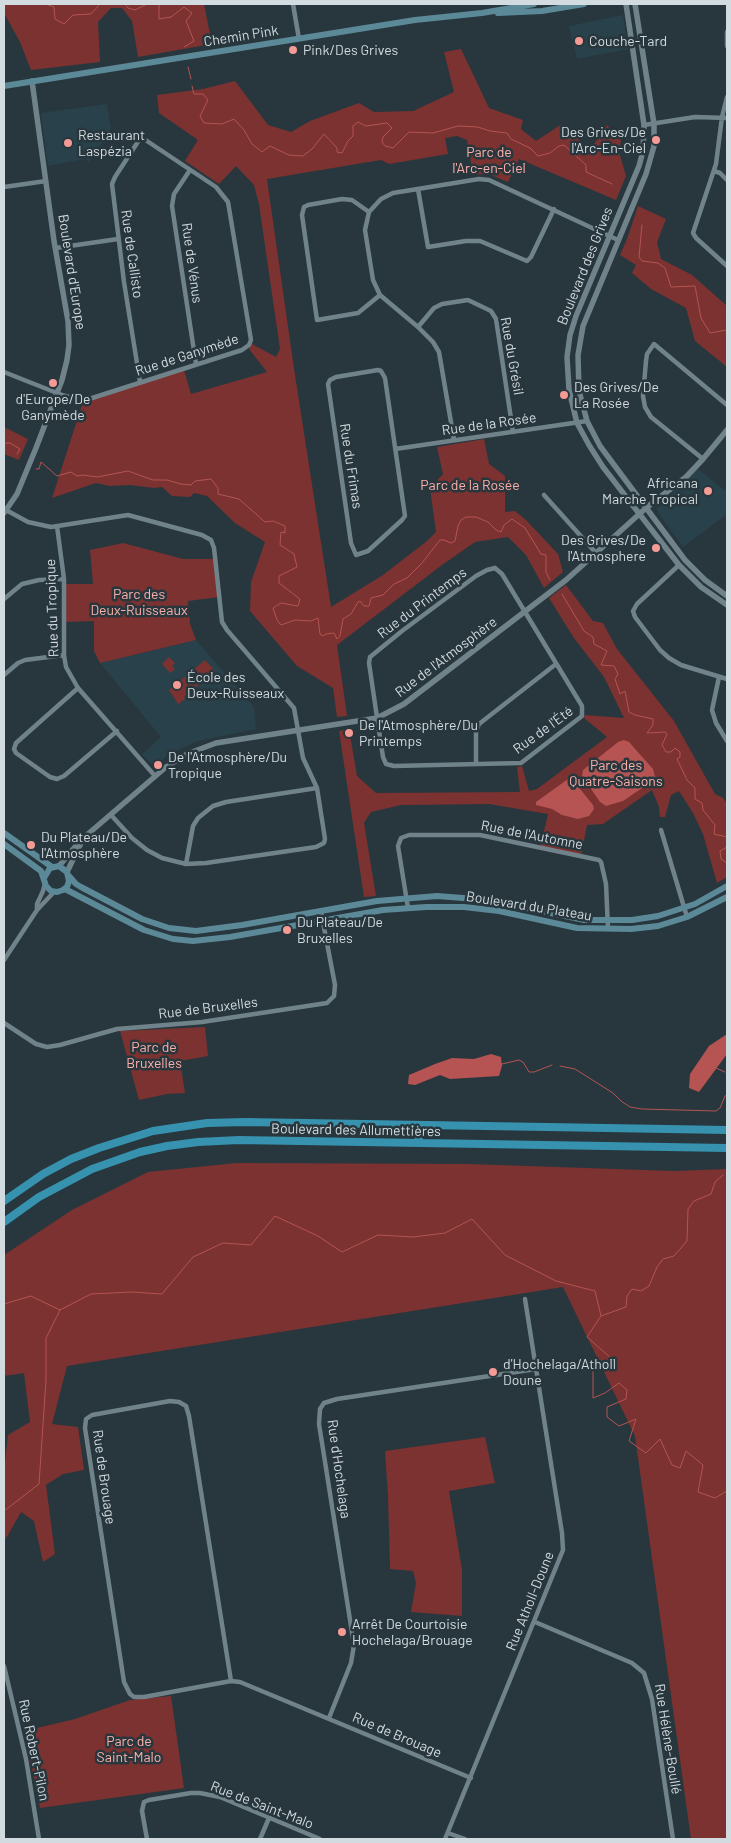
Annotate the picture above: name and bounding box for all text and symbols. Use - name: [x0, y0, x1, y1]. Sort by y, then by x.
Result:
- street label: Chemin Pink: [202, 22, 280, 50]
- place label: Couche-Tard: [589, 33, 667, 49]
- marker: Couche-Tard: [573, 35, 585, 47]
- place label: Pink/Des Grives: [303, 42, 398, 58]
- marker: Pink/Des Grives: [287, 44, 299, 56]
- place label: Des Grives/De l'Arc-En-Ciel: [561, 124, 646, 156]
- place label: Restaurant Laspézia: [78, 127, 145, 160]
- marker: Des Grives/De l'Arc-En-Ciel: [650, 134, 662, 146]
- marker: Restaurant Laspézia: [62, 137, 74, 149]
- park label: Parc de l'Arc-en-Ciel: [452, 144, 526, 176]
- street label: Boulevard des Grives: [554, 205, 616, 327]
- street label: Rue de Callisto: [117, 209, 147, 299]
- street label: Boulevard d'Europe: [55, 213, 89, 331]
- street label: Rue de Vénus: [178, 222, 206, 304]
- street label: Rue du Grésil: [497, 316, 527, 396]
- street label: Rue de Ganymède: [133, 330, 241, 380]
- marker: d'Europe/De Ganymède: [47, 377, 59, 389]
- place label: Des Grives/De La Rosée: [574, 379, 659, 412]
- marker: Des Grives/De La Rosée: [558, 389, 570, 401]
- place label: d'Europe/De Ganymède: [16, 391, 90, 424]
- street label: Rue de la Rosée: [441, 409, 537, 439]
- street label: Rue du Frimas: [336, 422, 366, 510]
- place label: Africana Marche Tropical: [602, 475, 698, 508]
- park label: Parc de la Rosée: [420, 477, 520, 493]
- marker: Africana Marche Tropical: [702, 485, 714, 497]
- place label: Des Grives/De l'Atmosphere: [561, 532, 646, 564]
- marker: Des Grives/De l'Atmosphere: [650, 542, 662, 554]
- street label: Rue du Tropique: [42, 559, 62, 657]
- street label: Rue du Printemps: [374, 564, 470, 642]
- park label: Parc des Deux-Ruisseaux: [90, 586, 188, 618]
- street label: Rue de l'Atmosphère: [392, 613, 500, 701]
- place label: École des Deux-Ruisseaux: [187, 669, 284, 702]
- marker: École des Deux-Ruisseaux: [171, 679, 183, 691]
- street label: Rue de l'Été: [510, 703, 576, 757]
- place label: De l'Atmosphère/Du Printemps: [359, 717, 478, 750]
- marker: De l'Atmosphère/Du Printemps: [343, 727, 355, 739]
- place label: De l'Atmosphère/Du Tropique: [168, 749, 287, 782]
- park label: Parc des Quatre-Saisons: [569, 757, 663, 790]
- marker: De l'Atmosphère/Du Tropique: [152, 759, 164, 771]
- street label: Rue de l'Automne: [480, 817, 584, 853]
- place label: Du Plateau/De l'Atmosphère: [41, 829, 127, 862]
- marker: Du Plateau/De l'Atmosphère: [25, 839, 37, 851]
- street label: Boulevard du Plateau: [465, 888, 593, 924]
- place label: Du Plateau/De Bruxelles: [297, 914, 383, 946]
- marker: Du Plateau/De Bruxelles: [281, 924, 293, 936]
- street label: Rue de Bruxelles: [157, 994, 259, 1022]
- park label: Parc de Bruxelles: [126, 1039, 182, 1072]
- street label: Boulevard des Allumettières: [271, 1120, 441, 1140]
- place label: d'Hochelaga/Atholl Doune: [503, 1356, 616, 1388]
- marker: d'Hochelaga/Atholl Doune: [487, 1366, 499, 1378]
- street label: Rue d'Hochelaga: [324, 1418, 354, 1520]
- street label: Rue de Brouage: [89, 1429, 119, 1525]
- street label: Rue Atholl-Doune: [502, 1549, 558, 1653]
- place label: Arrêt De Courtoisie Hochelaga/Brouage: [352, 1616, 473, 1648]
- marker: Arrêt De Courtoisie Hochelaga/Brouage: [336, 1626, 348, 1638]
- street label: Rue Hélène-Boullé: [651, 1682, 685, 1796]
- street label: Rue Robert-Pilon: [15, 1698, 53, 1802]
- street label: Rue de Brouage: [350, 1709, 444, 1761]
- park label: Parc de Saint-Malo: [97, 1733, 161, 1765]
- street label: Rue de Saint-Malo: [208, 1778, 316, 1832]

